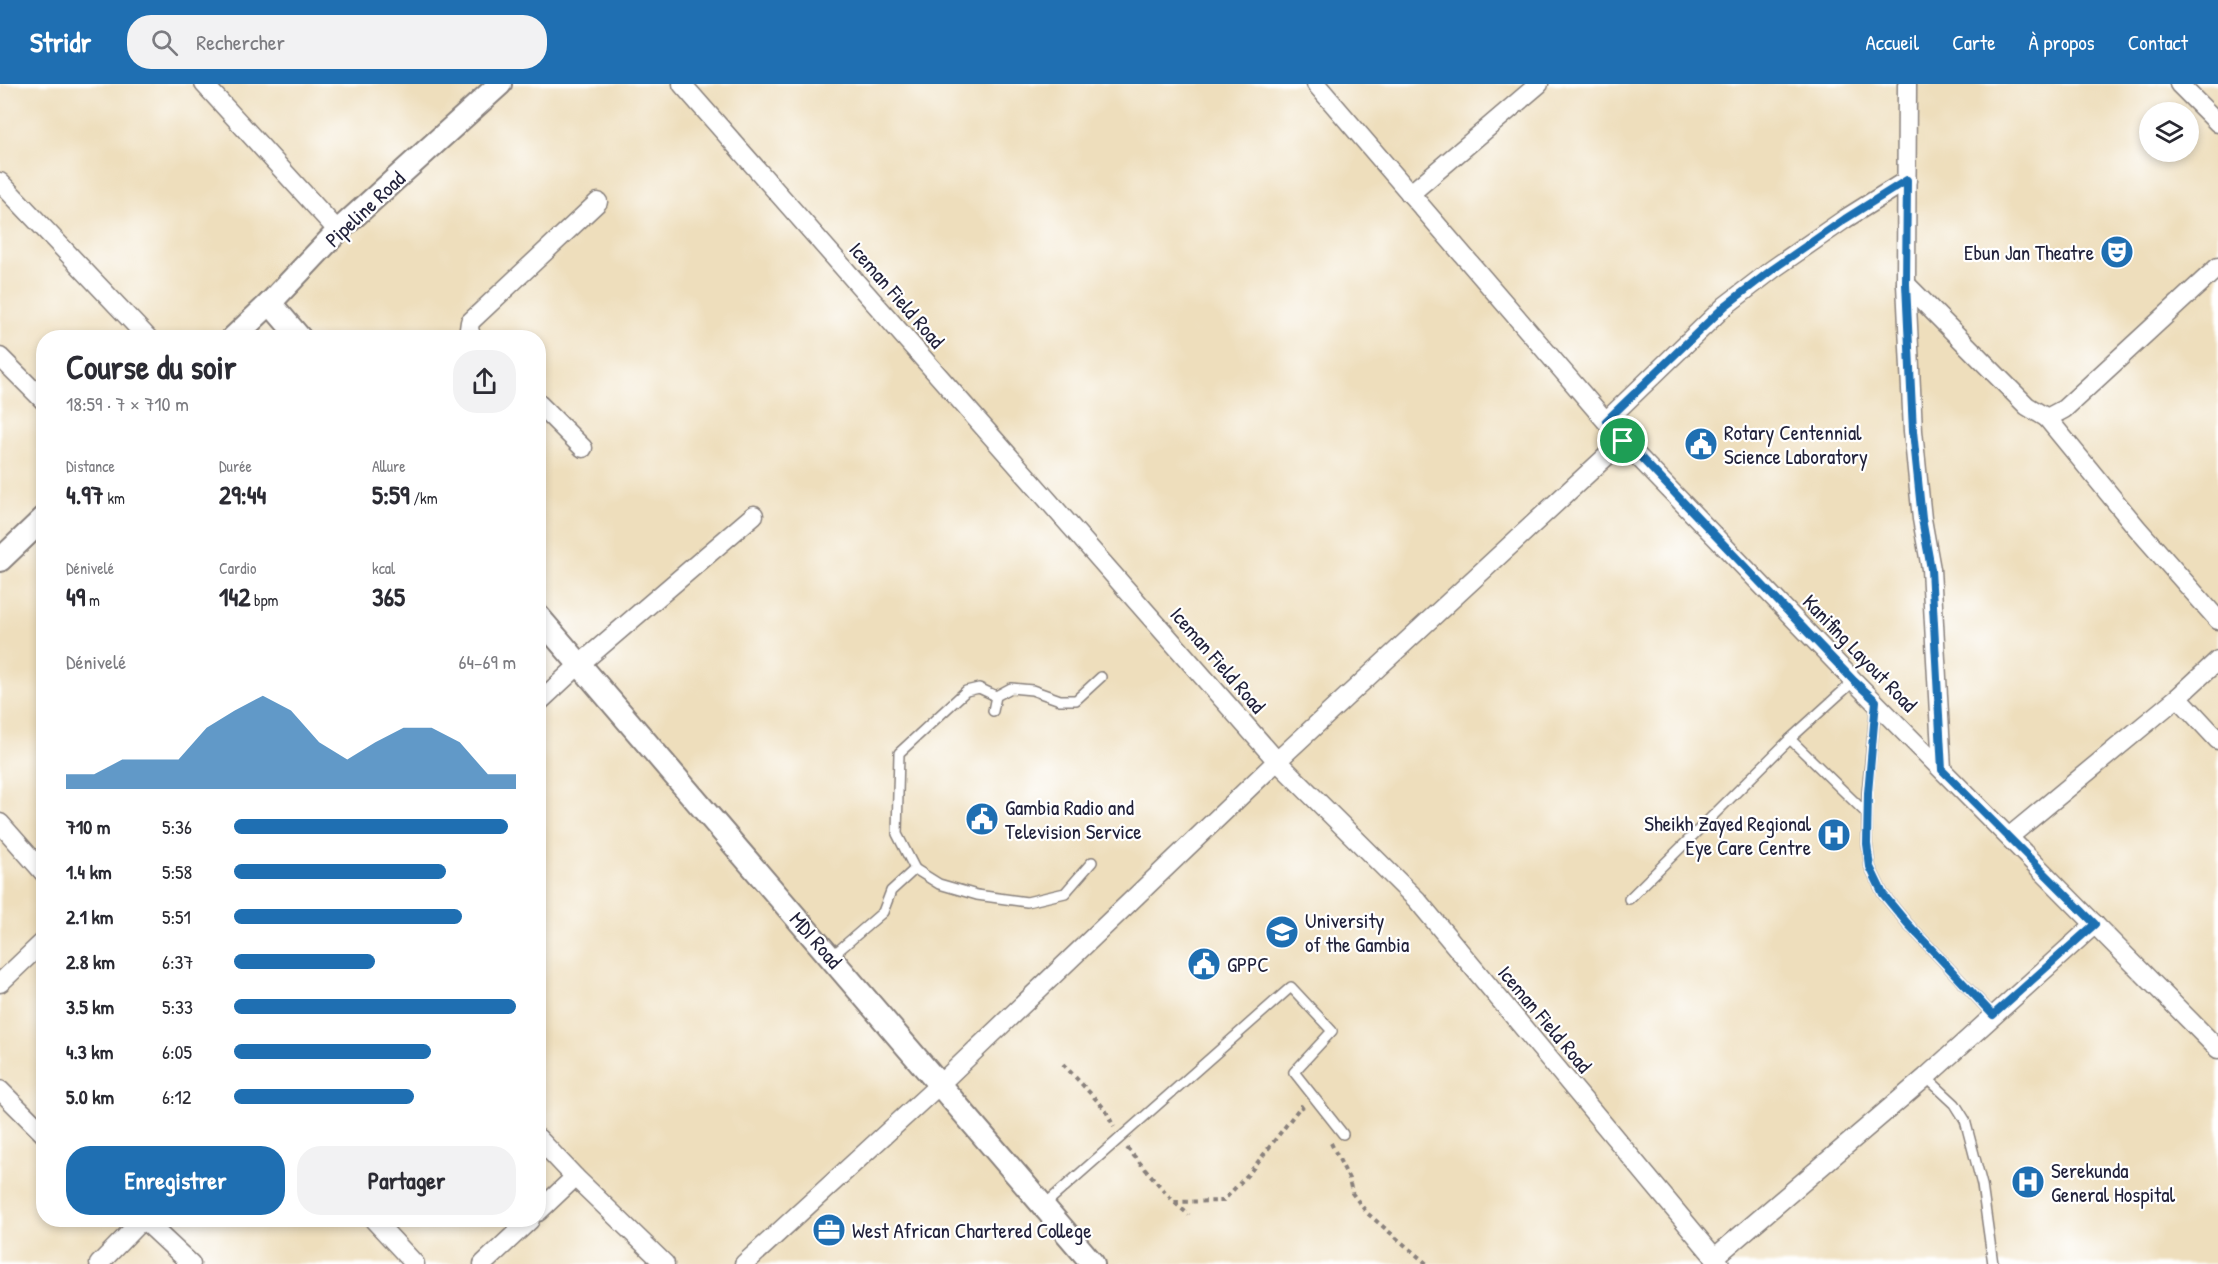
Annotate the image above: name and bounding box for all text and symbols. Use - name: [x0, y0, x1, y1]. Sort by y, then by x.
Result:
- search box: [127, 15, 547, 69]
- text: Stridr: [30, 23, 91, 61]
- icon: search: [148, 26, 181, 59]
- text: Rechercher: [196, 27, 285, 57]
- text: Accueil: [1866, 28, 1919, 57]
- text: Carte: [1952, 28, 1996, 57]
- text: À propos: [2029, 28, 2095, 57]
- text: Contact: [2128, 28, 2188, 57]
- map controls: [2139, 102, 2199, 162]
- button: layers: [2139, 102, 2199, 162]
- street label: Pipeline Road: [319, 164, 411, 254]
- theatre icon: Ebun Jan Theatre: [2099, 234, 2135, 270]
- street label: Iceman Field Road: [843, 236, 951, 354]
- place label: Ebun Jan Theatre: [1964, 238, 2094, 267]
- text: Course du soir: [66, 345, 236, 389]
- button: share: [453, 350, 516, 413]
- text: 18:59 · 7 × 710 m: [66, 390, 189, 417]
- pin: [1597, 415, 1648, 466]
- place label: Rotary Centennial Science Laboratory: [1724, 418, 1868, 471]
- icon: arrive: [1606, 424, 1639, 457]
- public building icon: Rotary Centennial Science Laboratory: [1683, 426, 1719, 462]
- text: Distance: [66, 455, 115, 477]
- text: Durée: [219, 455, 252, 477]
- text: Allure: [372, 455, 406, 477]
- text: 4.97: [66, 477, 104, 512]
- text: 29:44: [219, 477, 266, 512]
- text: 5:59: [372, 477, 410, 512]
- text: km: [104, 487, 125, 509]
- text: /km: [410, 487, 438, 509]
- text: Dénivelé: [66, 557, 114, 579]
- text: Cardio: [219, 557, 256, 579]
- text: kcal: [372, 557, 395, 579]
- text: 49: [66, 579, 85, 614]
- text: 142: [219, 579, 250, 614]
- text: 365: [372, 579, 405, 614]
- street label: Kanifing Layout Road: [1796, 588, 1924, 718]
- text: m: [85, 589, 100, 611]
- text: bpm: [250, 589, 278, 611]
- street label: Iceman Field Road: [1164, 601, 1272, 719]
- text: Dénivelé: [66, 648, 126, 675]
- text: 64–69 m: [459, 648, 516, 675]
- place label: Gambia Radio and Television Service: [1005, 793, 1142, 846]
- public building icon: Gambia Radio and Television Service: [964, 801, 1000, 837]
- place label: Sheikh Zayed Regional Eye Care Centre: [1644, 809, 1811, 862]
- text: 710 m: [66, 813, 110, 840]
- text: 5:36: [162, 813, 192, 840]
- hospital icon: Sheikh Zayed Regional Eye Care Centre: [1816, 817, 1852, 853]
- text: 1.4 km: [66, 858, 112, 885]
- text: 5:58: [162, 858, 192, 885]
- text: 2.1 km: [66, 903, 113, 930]
- text: 5:51: [162, 903, 191, 930]
- street label: MDI Road: [783, 905, 849, 975]
- place label: University of the Gambia: [1305, 906, 1409, 959]
- school or university icon: University of the Gambia: [1264, 914, 1300, 950]
- public building icon: GPPC: [1186, 946, 1222, 982]
- text: 2.8 km: [66, 948, 115, 975]
- text: 6:37: [162, 948, 193, 975]
- place label: GPPC: [1227, 950, 1269, 979]
- street label: Iceman Field Road: [1491, 959, 1599, 1079]
- text: 3.5 km: [66, 993, 114, 1020]
- text: 5:33: [162, 993, 193, 1020]
- text: 4.3 km: [66, 1038, 113, 1065]
- text: 6:05: [162, 1038, 192, 1065]
- text: 5.0 km: [66, 1083, 114, 1110]
- text: 6:12: [162, 1083, 191, 1110]
- button: Enregistrer: [66, 1146, 285, 1215]
- button: Partager: [297, 1146, 516, 1215]
- place label: Serekunda General Hospital: [2051, 1156, 2176, 1209]
- hospital icon: Serekunda General Hospital: [2010, 1164, 2046, 1200]
- office icon: West African Chartered College: [811, 1212, 847, 1248]
- place label: West African Chartered College: [852, 1216, 1091, 1245]

